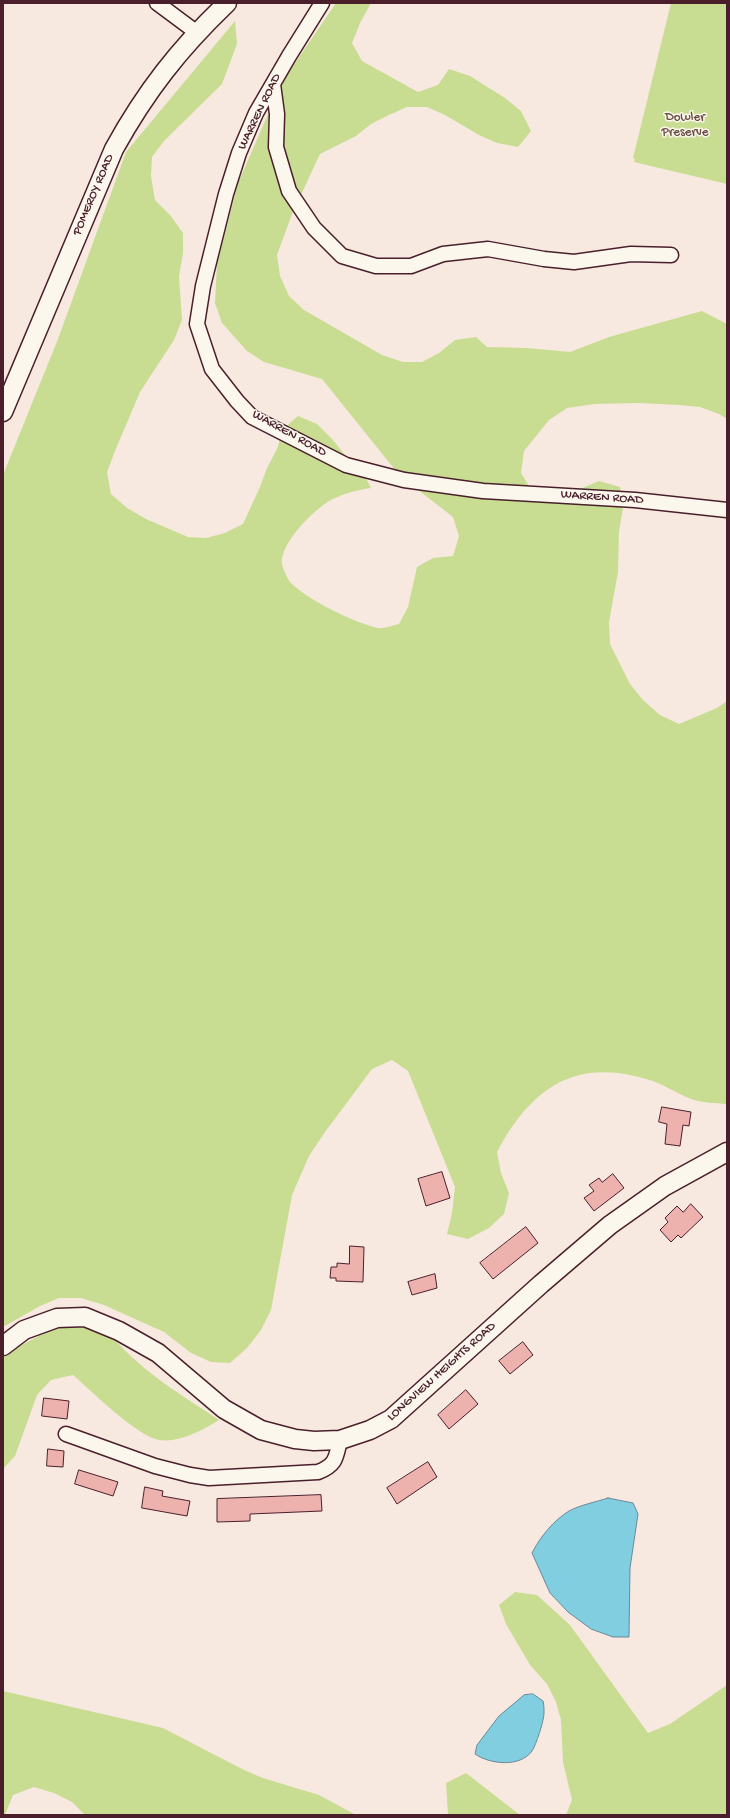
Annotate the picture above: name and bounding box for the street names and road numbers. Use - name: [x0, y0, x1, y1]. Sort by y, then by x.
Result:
- street label: WARREN ROAD: [235, 71, 285, 153]
- street label: POMEROY ROAD: [70, 152, 118, 238]
- street label: WARREN ROAD: [249, 407, 329, 461]
- street label: WARREN ROAD: [560, 487, 644, 509]
- street label: LONGVIEW HEIGHTS ROAD: [384, 1319, 500, 1425]

